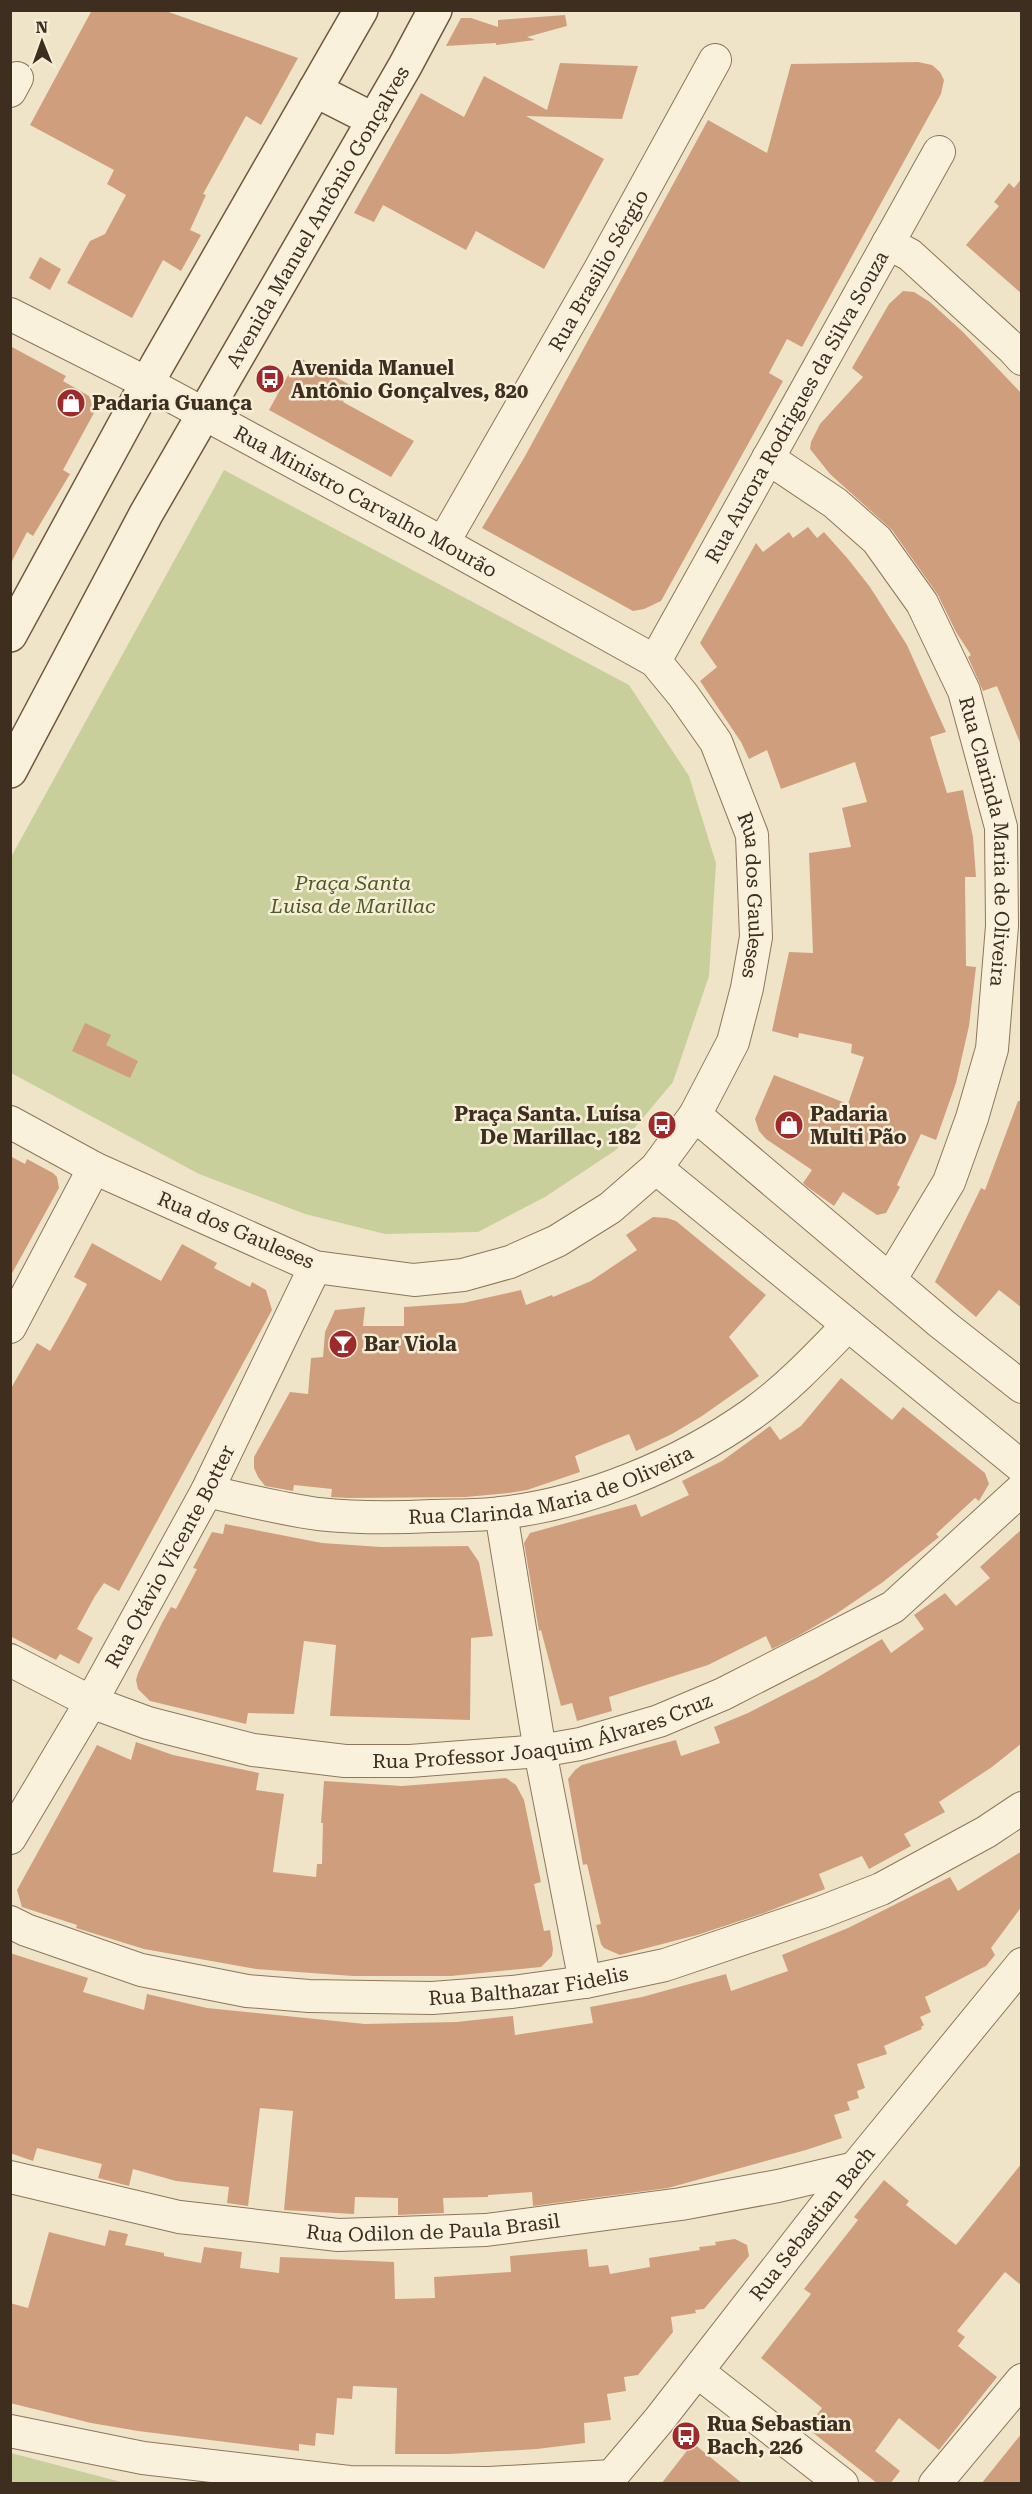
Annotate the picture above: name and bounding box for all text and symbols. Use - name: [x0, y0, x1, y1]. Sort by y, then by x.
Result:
- north arrow: [12, 12, 72, 72]
- text: N: [35, 18, 48, 37]
- street label: Avenida Manuel Antônio Gonçalves: [221, 62, 414, 372]
- street label: Rua Brasilio Sérgio: [544, 185, 653, 355]
- street label: Rua Aurora Rodrigues da Silva Souza: [700, 246, 894, 567]
- place label: Avenida Manuel Antônio Gonçalves, 820: [291, 356, 528, 403]
- bus stop icon: Avenida Manuel Antônio Gonçalves, 820: [254, 363, 286, 395]
- shop icon: Padaria Guança: [55, 387, 87, 419]
- place label: Padaria Guança: [92, 391, 252, 415]
- street label: Rua Ministro Carvalho Mourão: [230, 420, 501, 583]
- street label: Rua Clarinda Maria de Oliveira: [954, 694, 1014, 988]
- street label: Rua dos Gauleses: [732, 809, 768, 981]
- park label: Praça Santa Luisa de Marillac: [270, 871, 436, 918]
- place label: Praça Santa. Luísa De Marillac, 182: [454, 1102, 641, 1149]
- place label: Padaria Multi Pão: [810, 1102, 907, 1149]
- bus stop icon: Praça Santa. Luísa De Marillac, 182: [646, 1109, 678, 1141]
- shop icon: Padaria Multi Pão: [773, 1109, 805, 1141]
- street label: Rua dos Gauleses: [154, 1186, 318, 1274]
- bar icon: Bar Viola: [327, 1328, 359, 1360]
- place label: Bar Viola: [364, 1332, 457, 1356]
- street label: Rua Clarinda Maria de Oliveira: [408, 1440, 697, 1529]
- street label: Rua Otávio Vicente Botter: [100, 1441, 239, 1672]
- street label: Rua Professor Joaquim Álvares Cruz: [372, 1688, 716, 1773]
- street label: Rua Balthazar Fidelis: [428, 1961, 630, 2010]
- street label: Rua Sebastian Bach: [744, 2141, 880, 2305]
- street label: Rua Odilon de Paula Brasil: [305, 2208, 561, 2247]
- place label: Rua Sebastian Bach, 226: [707, 2412, 852, 2459]
- bus stop icon: Rua Sebastian Bach, 226: [670, 2420, 702, 2452]

